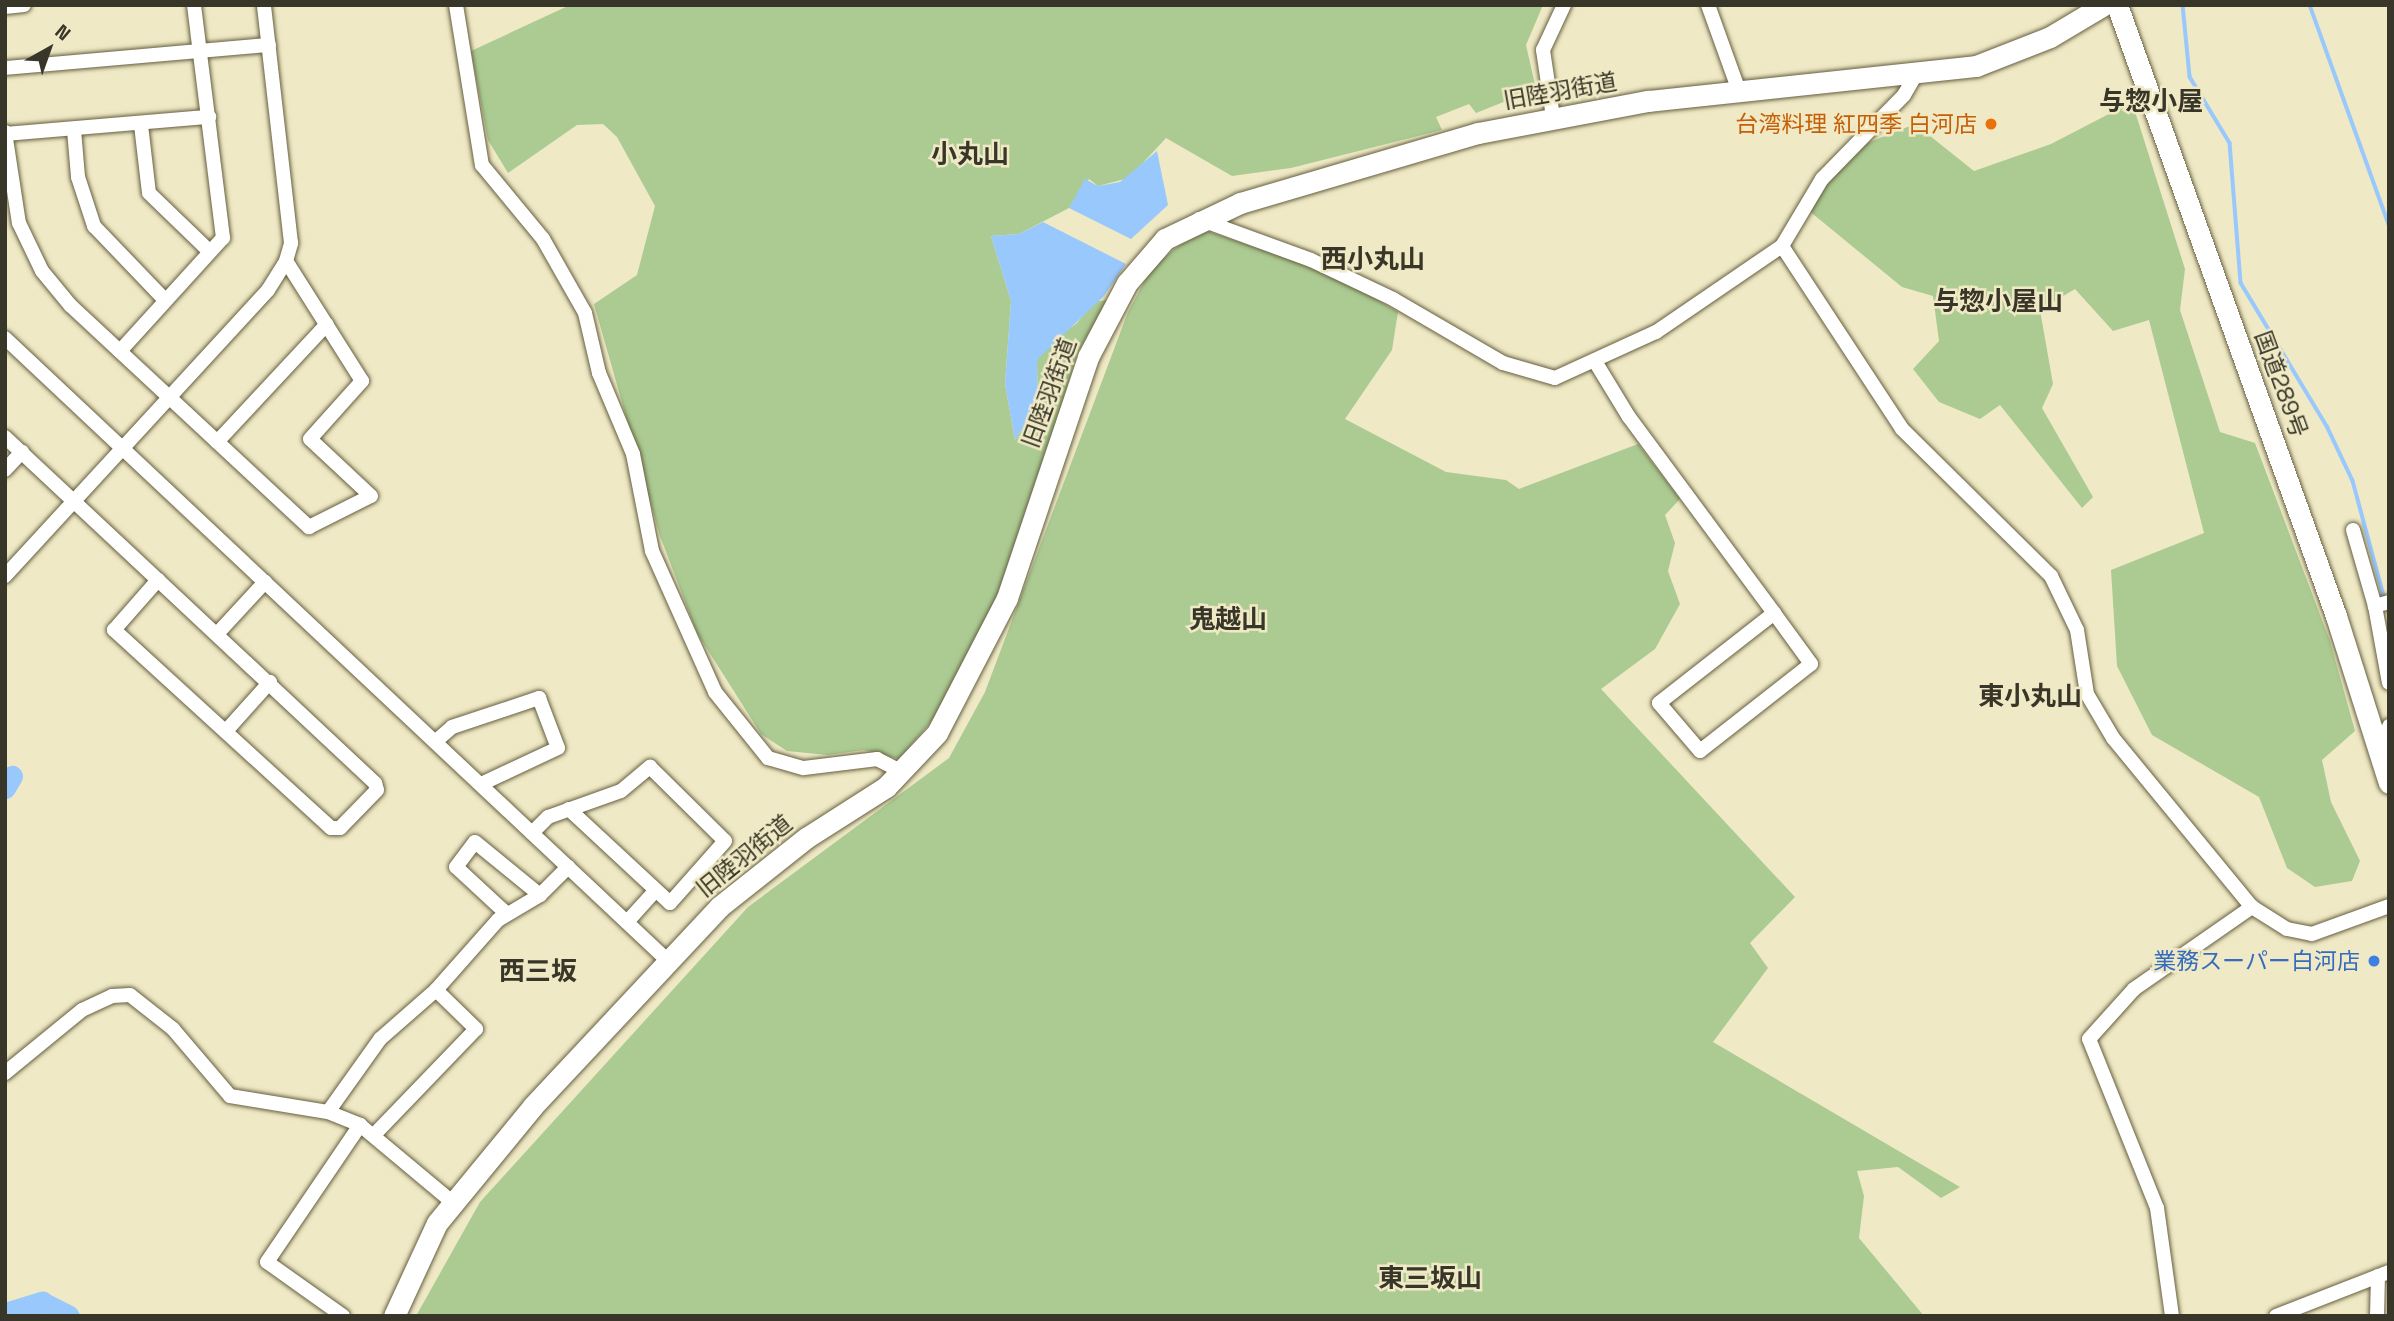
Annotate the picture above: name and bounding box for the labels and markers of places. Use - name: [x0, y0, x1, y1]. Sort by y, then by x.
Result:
- place label: 台湾料理 紅四季 白河店: [1735, 110, 1977, 138]
- marker: 台湾料理 紅四季 白河店: [1983, 116, 1999, 132]
- place label: 業務スーパー白河店: [2153, 947, 2360, 975]
- marker: 業務スーパー白河店: [2366, 953, 2382, 969]

